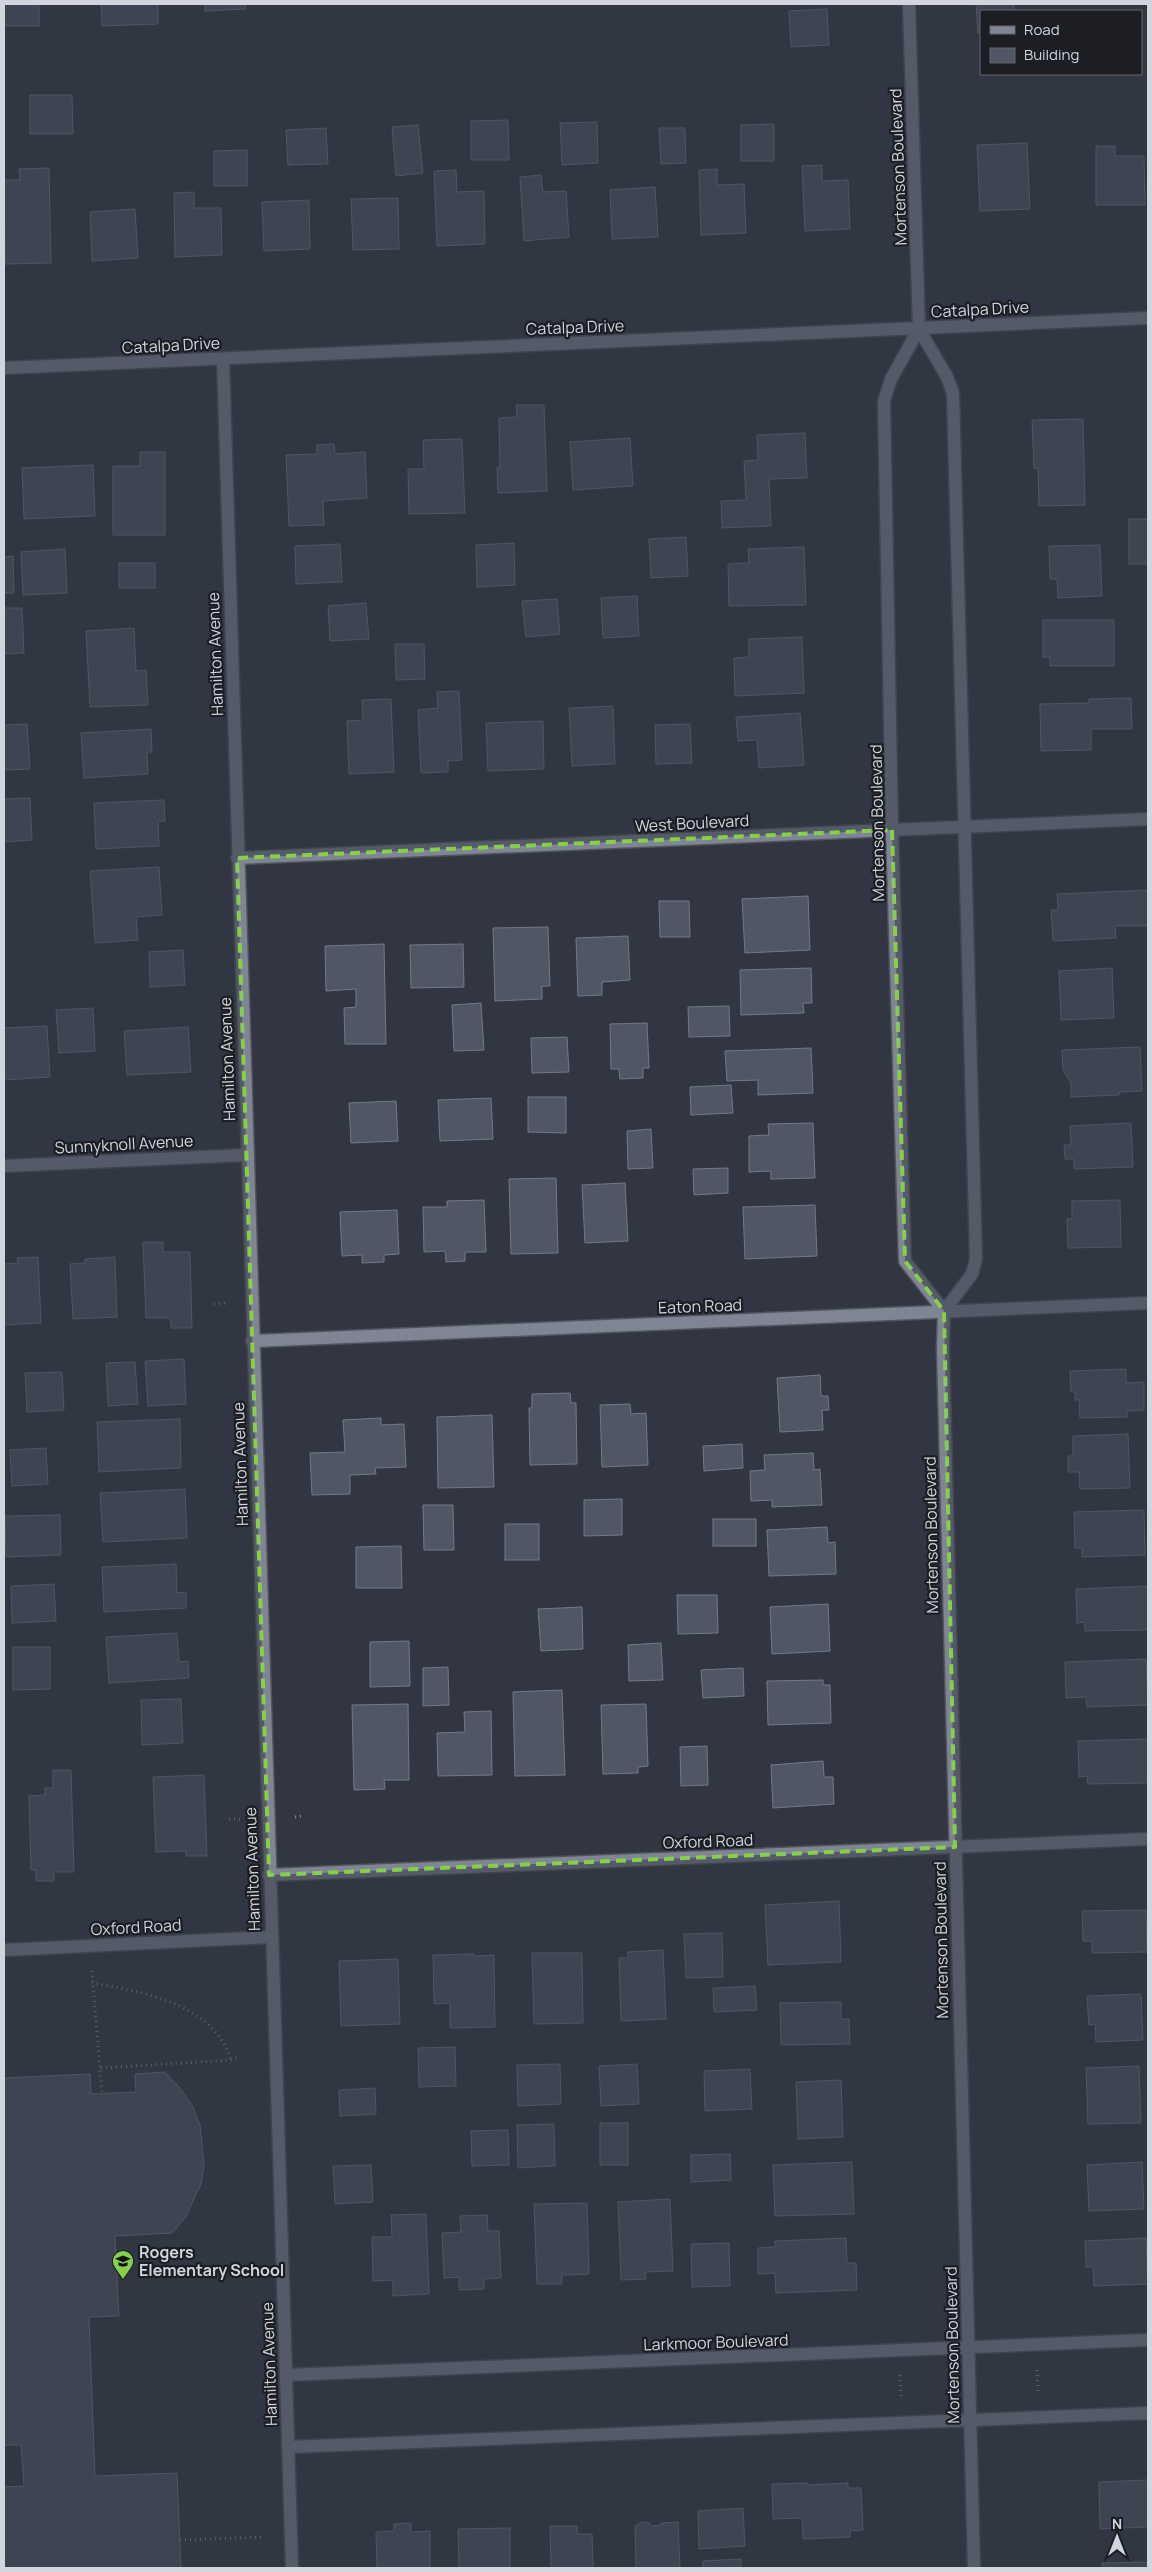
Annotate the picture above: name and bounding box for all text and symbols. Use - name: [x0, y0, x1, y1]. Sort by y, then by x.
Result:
- legend: [980, 10, 1142, 75]
- text: Road: [1024, 19, 1060, 40]
- text: Building: [1024, 44, 1079, 65]
- street label: Mortenson Boulevard: [884, 88, 912, 246]
- street label: Catalpa Drive: [930, 295, 1030, 323]
- street label: Catalpa Drive: [525, 314, 625, 340]
- street label: Catalpa Drive: [121, 331, 221, 359]
- street label: Hamilton Avenue: [202, 592, 228, 716]
- street label: Mortenson Boulevard: [865, 744, 889, 902]
- street label: West Boulevard: [634, 809, 750, 837]
- street label: Hamilton Avenue: [214, 997, 240, 1121]
- street label: Sunnyknoll Avenue: [54, 1129, 194, 1159]
- street label: Eaton Road: [658, 1294, 742, 1318]
- street label: Hamilton Avenue: [227, 1402, 253, 1526]
- street label: Mortenson Boulevard: [919, 1456, 943, 1614]
- street label: Hamilton Avenue: [239, 1807, 265, 1931]
- street label: Oxford Road: [662, 1828, 754, 1854]
- street label: Mortenson Boulevard: [929, 1861, 953, 2019]
- street label: Oxford Road: [90, 1914, 182, 1940]
- place label: Rogers Elementary School: [139, 2241, 284, 2281]
- school or university icon: Rogers Elementary School: [111, 2249, 135, 2280]
- street label: Mortenson Boulevard: [940, 2266, 964, 2424]
- street label: Hamilton Avenue: [256, 2302, 282, 2426]
- street label: Larkmoor Boulevard: [643, 2328, 789, 2356]
- north arrow: [1092, 2512, 1142, 2562]
- text: N: [1112, 2514, 1122, 2533]

